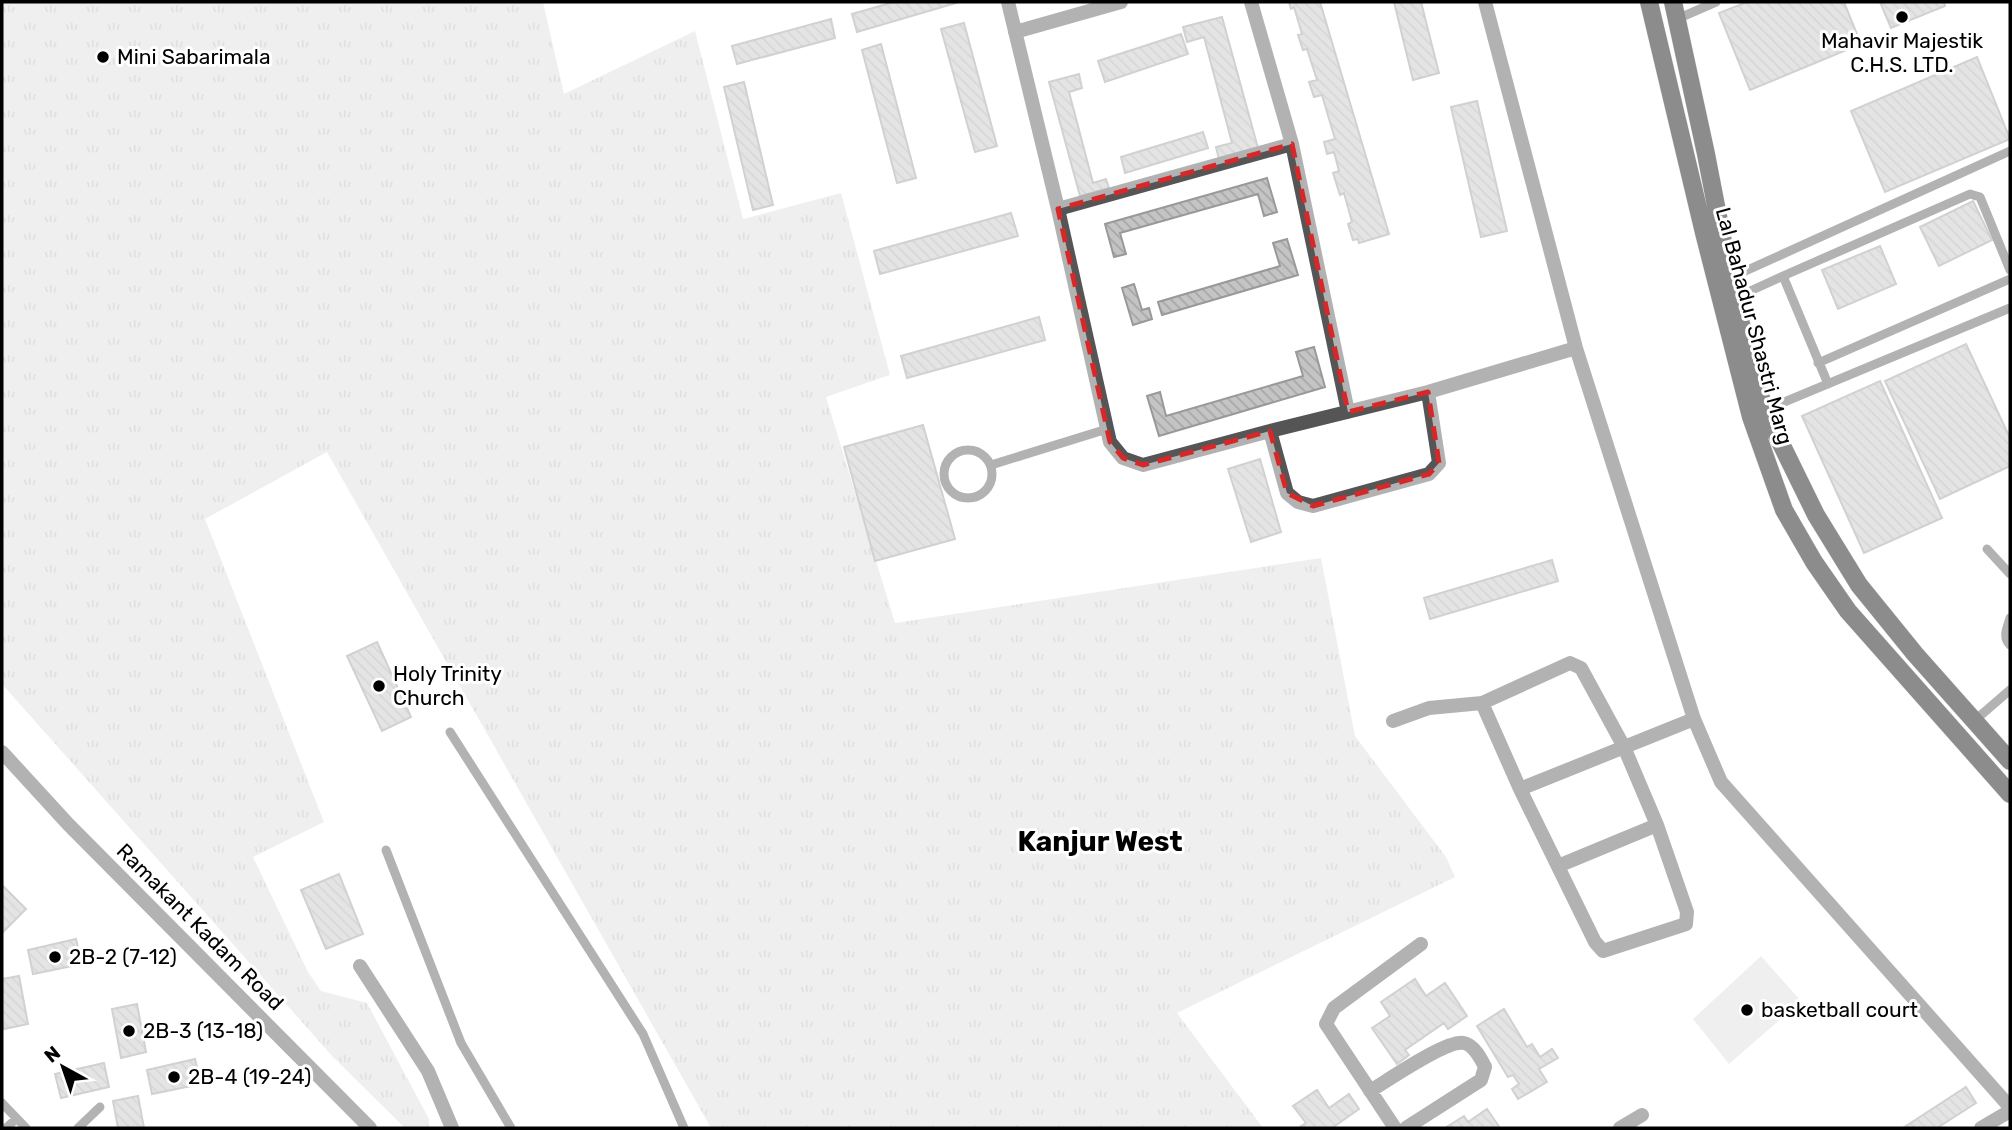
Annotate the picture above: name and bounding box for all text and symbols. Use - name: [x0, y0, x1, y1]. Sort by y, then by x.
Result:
- marker: Mahavir Majestik C.H.S. LTD.: [1894, 9, 1910, 25]
- place label: Mahavir Majestik C.H.S. LTD.: [1821, 28, 1983, 77]
- place label: Mini Sabarimala: [117, 44, 270, 69]
- marker: Mini Sabarimala: [95, 49, 111, 65]
- street label: Lal Bahadur Shastri Marg: [1711, 205, 1798, 447]
- place label: Holy Trinity Church: [393, 661, 502, 710]
- marker: Holy Trinity Church: [371, 678, 387, 694]
- district label: Kanjur West: [1017, 825, 1183, 858]
- street label: Ramakant Kadam Road: [112, 838, 289, 1015]
- place label: 2B-2 (7-12): [69, 944, 177, 969]
- marker: 2B-2 (7-12): [47, 949, 63, 965]
- place label: basketball court: [1761, 997, 1918, 1022]
- marker: basketball court: [1739, 1002, 1755, 1018]
- place label: 2B-3 (13-18): [143, 1018, 263, 1043]
- marker: 2B-3 (13-18): [121, 1023, 137, 1039]
- north arrow: [28, 1032, 98, 1102]
- text: N: [40, 1041, 65, 1068]
- place label: 2B-4 (19-24): [188, 1064, 311, 1089]
- marker: 2B-4 (19-24): [166, 1069, 182, 1085]

